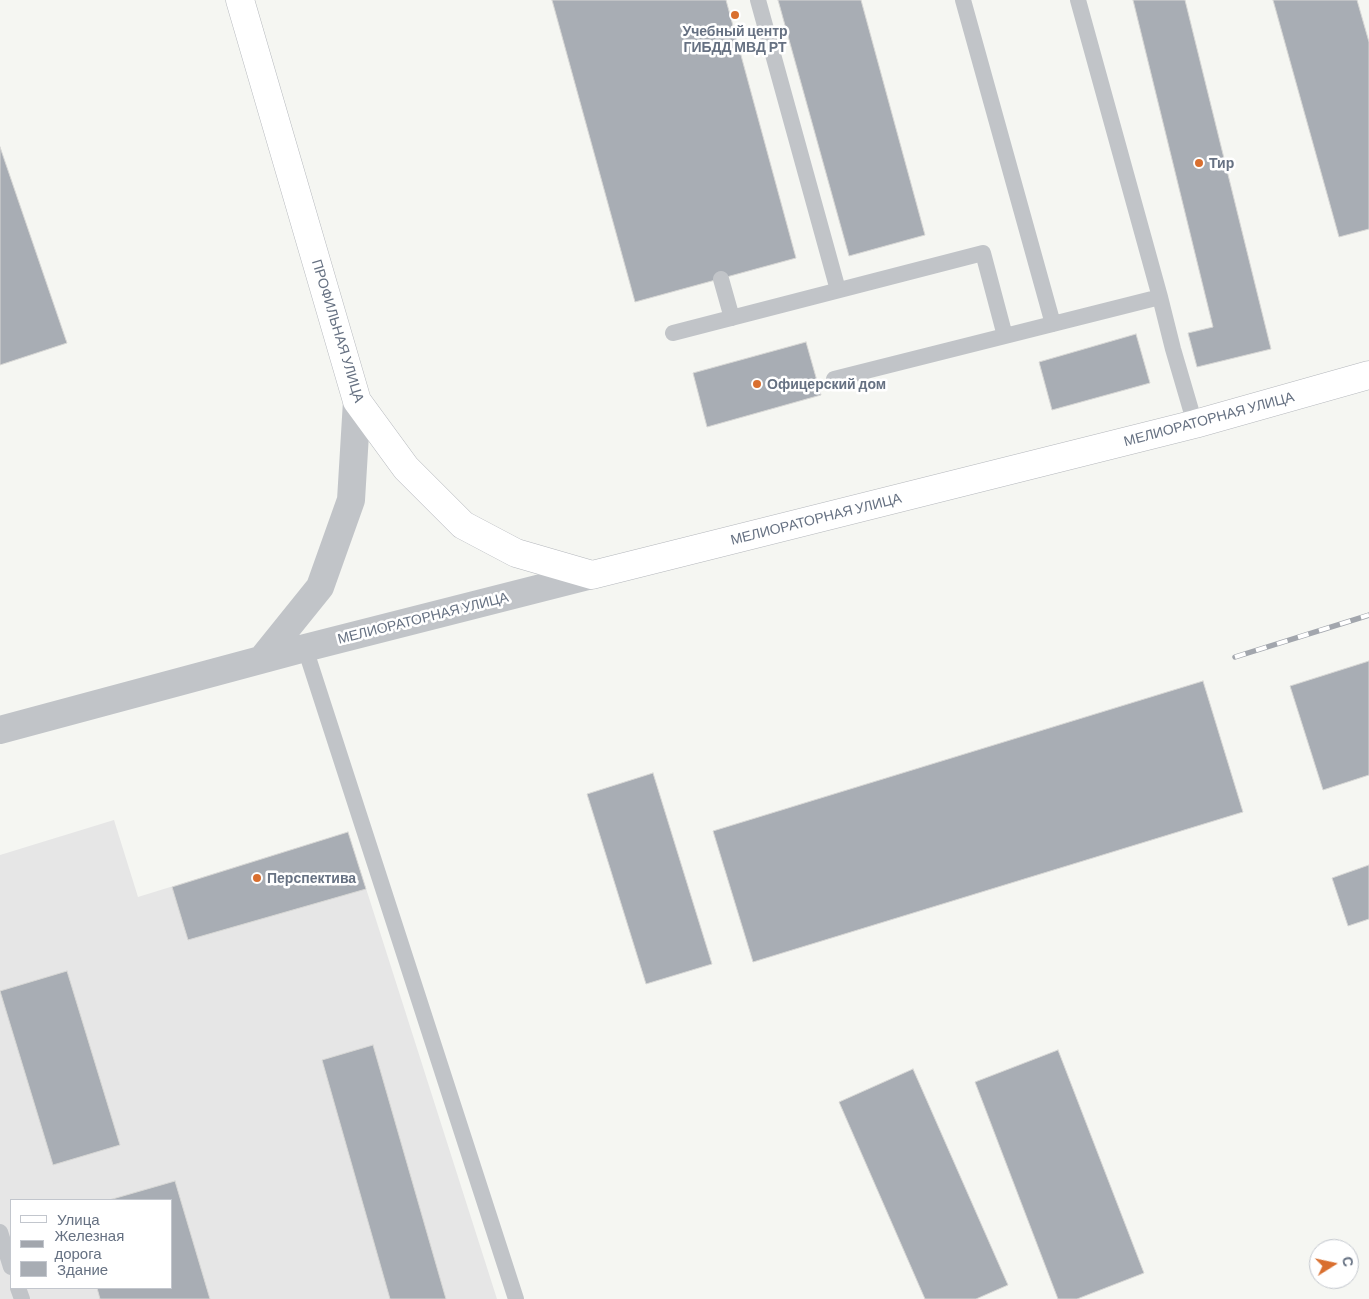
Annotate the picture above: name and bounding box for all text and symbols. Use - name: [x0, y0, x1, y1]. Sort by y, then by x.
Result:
- marker: Учебный центр ГИБДД МВД РТ: [729, 9, 741, 21]
- place label: Учебный центр ГИБДД МВД РТ: [682, 23, 788, 56]
- place label: Тир: [1209, 155, 1234, 171]
- marker: Тир: [1193, 157, 1205, 169]
- street label: ПРОФИЛЬНАЯ УЛИЦА: [308, 257, 368, 405]
- place label: Офицерский дом: [767, 376, 886, 392]
- marker: Офицерский дом: [751, 378, 763, 390]
- street label: МЕЛИОРАТОРНАЯ УЛИЦА: [1122, 388, 1296, 450]
- street label: МЕЛИОРАТОРНАЯ УЛИЦА: [729, 490, 903, 548]
- street label: МЕЛИОРАТОРНАЯ УЛИЦА: [336, 589, 510, 647]
- place label: Перспектива: [267, 870, 356, 886]
- marker: Перспектива: [251, 872, 263, 884]
- legend: [10, 1199, 172, 1289]
- text: Улица: [57, 1210, 100, 1228]
- text: Железная дорога: [54, 1226, 124, 1262]
- north arrow: [1309, 1239, 1359, 1289]
- text: С: [1339, 1255, 1358, 1268]
- text: Здание: [57, 1260, 108, 1278]

